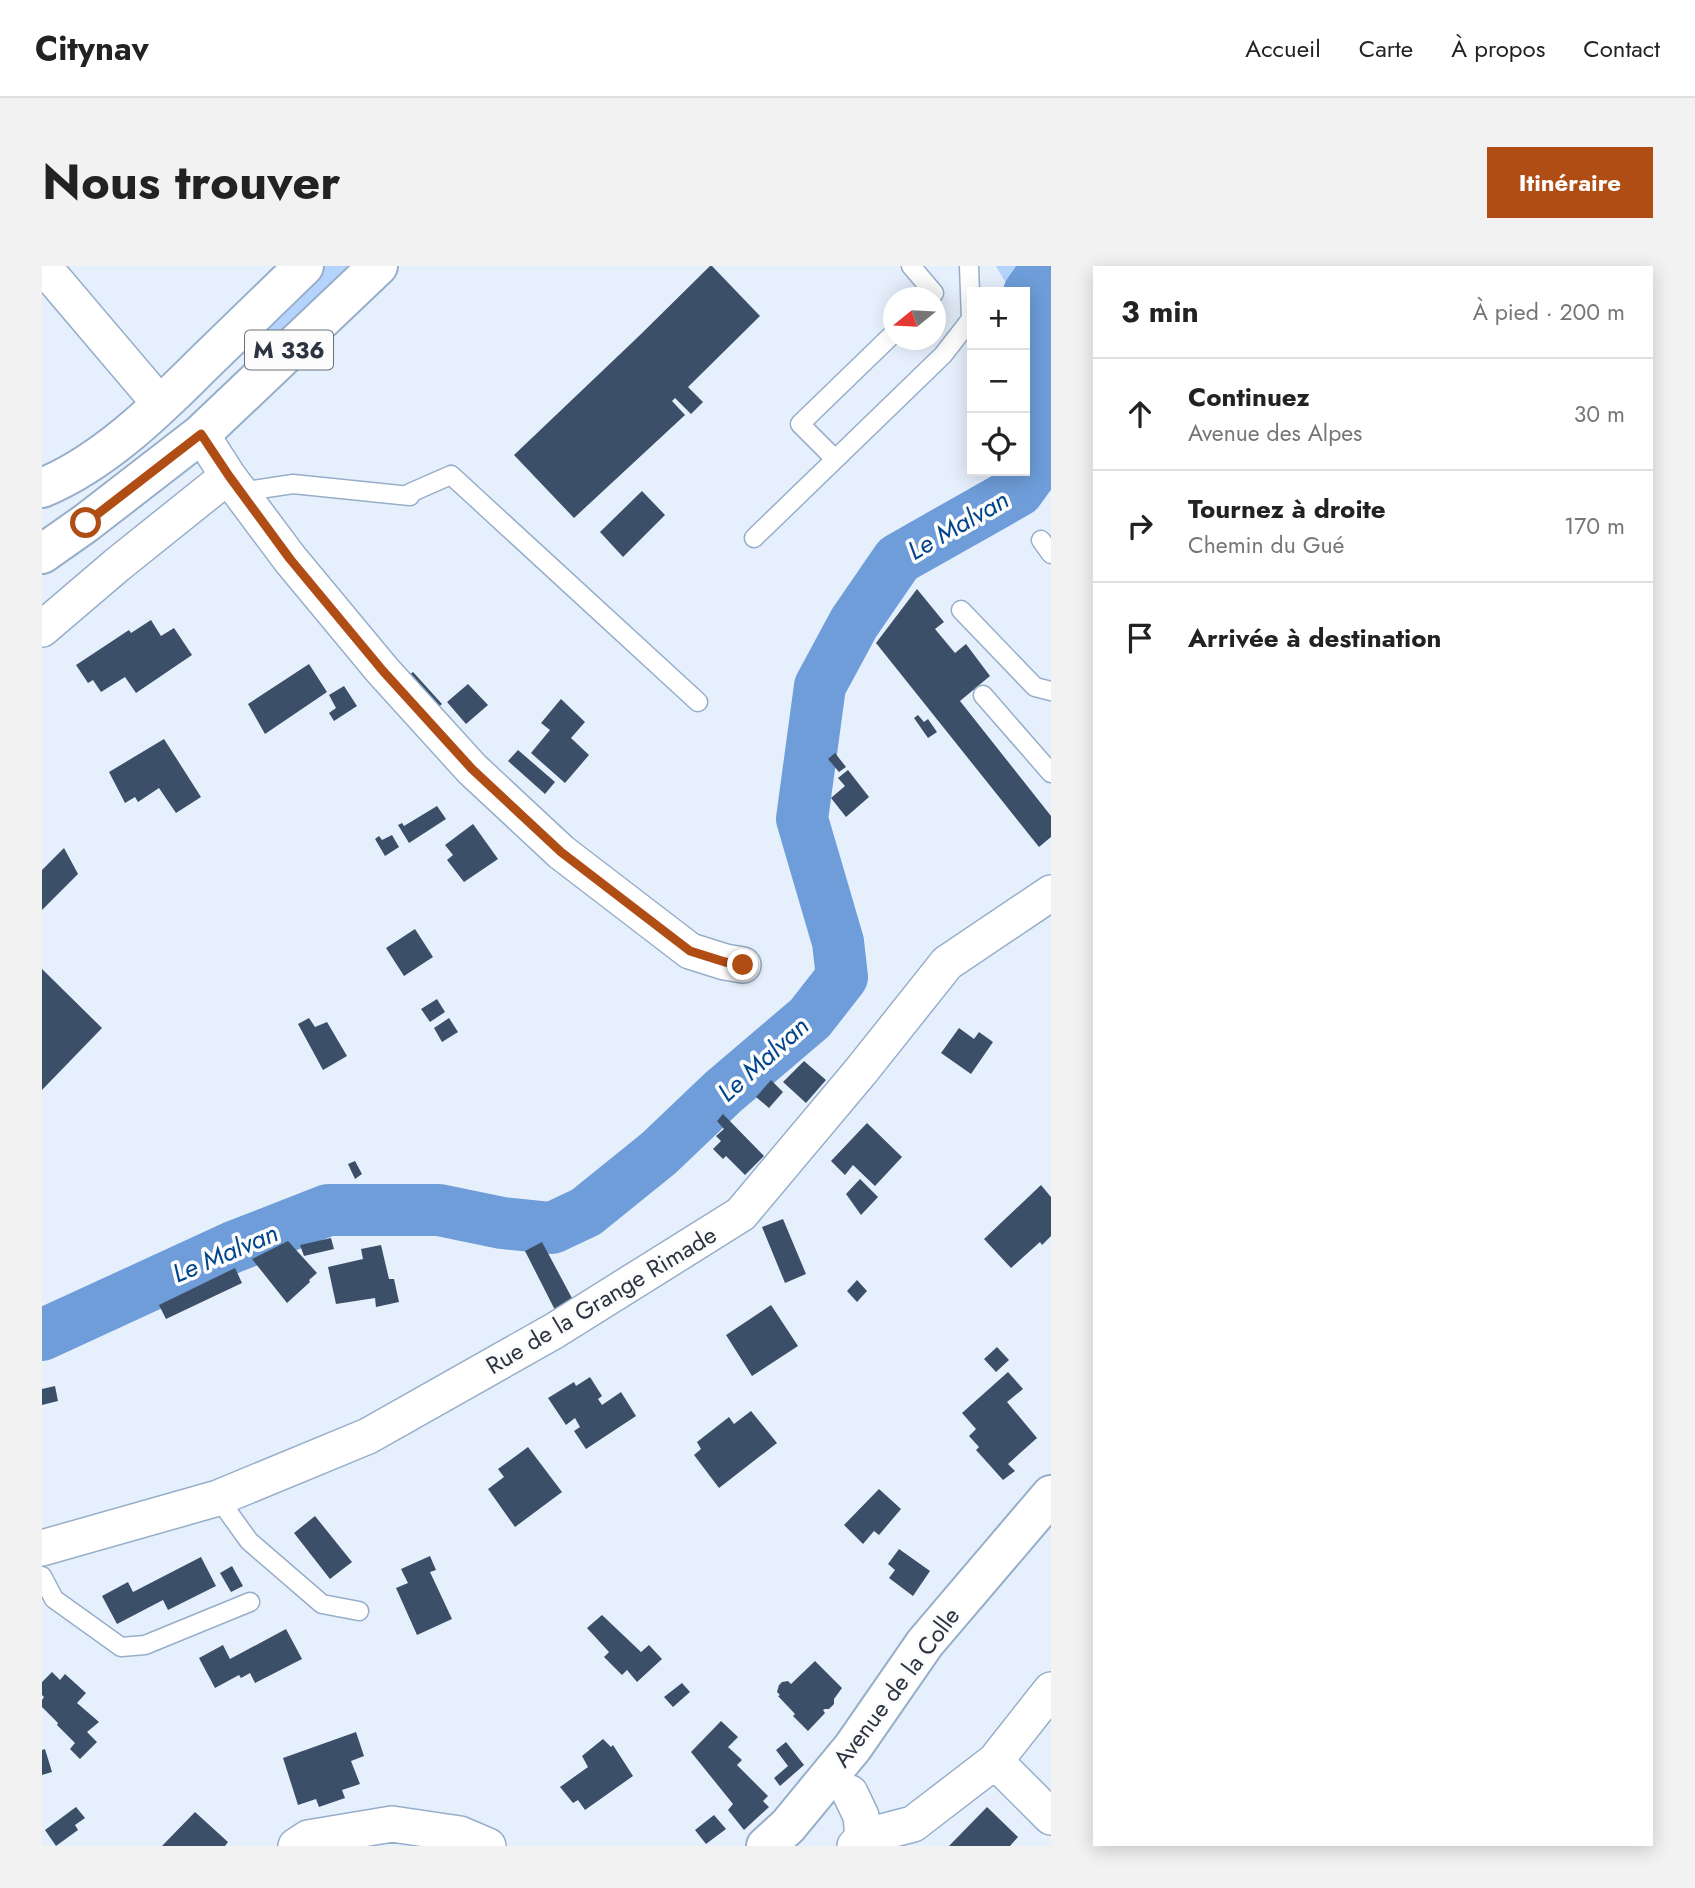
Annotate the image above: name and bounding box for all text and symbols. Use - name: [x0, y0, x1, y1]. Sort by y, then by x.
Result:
- text: Citynav: [35, 25, 149, 72]
- text: Accueil: [1245, 31, 1321, 66]
- text: Carte: [1359, 31, 1413, 66]
- text: À propos: [1451, 31, 1545, 66]
- text: Contact: [1583, 31, 1660, 66]
- text: Nous trouver: [42, 147, 340, 217]
- button: Itinéraire: [1487, 147, 1653, 218]
- north arrow: [883, 287, 946, 350]
- map controls: [967, 287, 1030, 476]
- button: +: [967, 287, 1030, 350]
- text: 3 min: [1121, 290, 1199, 333]
- text: À pied · 200 m: [1473, 295, 1625, 329]
- road number: M 336: [245, 330, 333, 370]
- button: −: [967, 350, 1030, 413]
- text: Continuez: [1188, 378, 1310, 416]
- icon: ahead: [1121, 395, 1159, 433]
- text: 30 m: [1574, 397, 1625, 431]
- button: locate: [967, 413, 1030, 476]
- text: Avenue des Alpes: [1188, 416, 1362, 450]
- water label: Le Malvan: [900, 481, 1016, 569]
- text: Tournez à droite: [1188, 490, 1386, 528]
- route start: [70, 507, 101, 538]
- icon: right: [1121, 507, 1159, 545]
- text: 170 m: [1564, 509, 1625, 543]
- text: Chemin du Gué: [1188, 528, 1344, 562]
- icon: arrive: [1121, 619, 1159, 657]
- text: Arrivée à destination: [1188, 619, 1441, 657]
- route end: [727, 949, 758, 980]
- water label: Le Malvan: [709, 1008, 817, 1110]
- water label: Le Malvan: [166, 1214, 284, 1292]
- street label: Rue de la Grange Rimade: [479, 1217, 723, 1383]
- street label: Avenue de la Colle: [824, 1600, 968, 1774]

